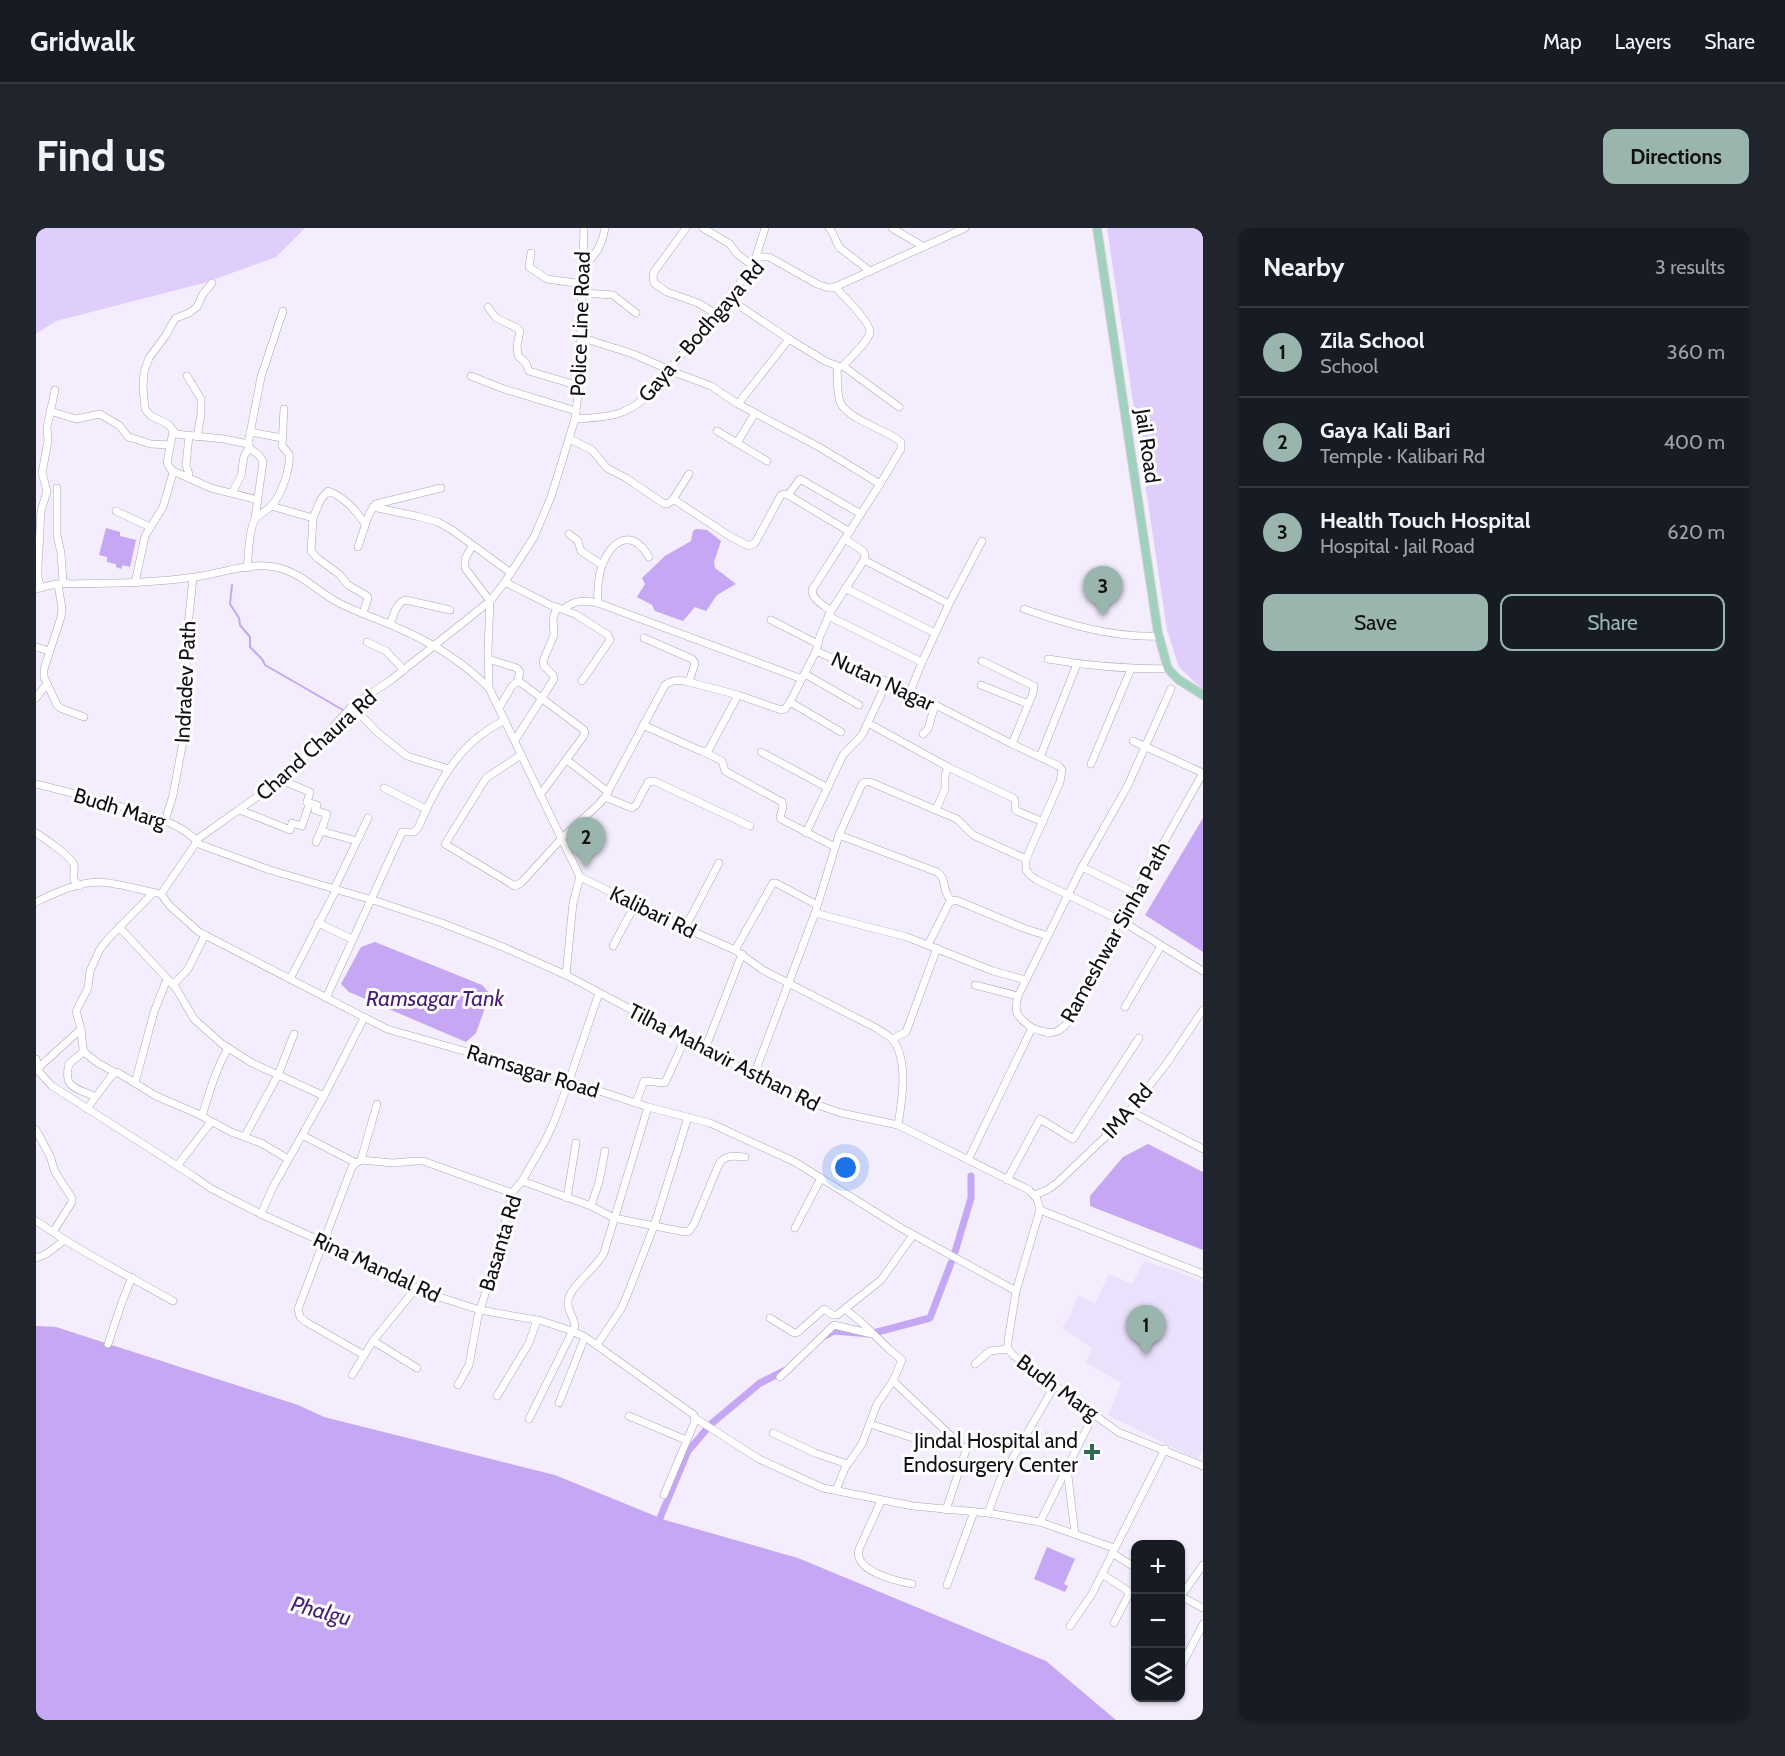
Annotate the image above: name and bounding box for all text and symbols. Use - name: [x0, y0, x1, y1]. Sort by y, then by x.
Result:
- text: Gridwalk: [30, 24, 135, 58]
- text: Map: [1543, 29, 1582, 54]
- text: Layers: [1615, 29, 1671, 54]
- text: Share: [1704, 29, 1755, 54]
- button: Directions: [1603, 129, 1749, 184]
- text: Find us: [36, 130, 165, 182]
- street label: Police Line Road: [565, 251, 595, 397]
- text: Nearby: [1263, 251, 1344, 283]
- street label: Gaya - Bodhgaya Rd: [633, 255, 769, 407]
- text: 3 results: [1655, 255, 1725, 279]
- text: Zila School: [1320, 327, 1425, 354]
- text: 1: [1279, 340, 1286, 364]
- text: 360 m: [1667, 340, 1725, 364]
- text: School: [1320, 354, 1378, 378]
- street label: Jail Road: [1130, 406, 1166, 485]
- text: Gaya Kali Bari: [1320, 417, 1451, 444]
- text: 2: [1277, 430, 1288, 454]
- text: 400 m: [1663, 430, 1725, 454]
- text: Temple · Kalibari Rd: [1320, 444, 1485, 468]
- text: Health Touch Hospital: [1320, 507, 1530, 534]
- text: 3: [1277, 520, 1288, 544]
- text: 620 m: [1667, 520, 1725, 544]
- text: Hospital · Jail Road: [1320, 534, 1475, 558]
- pin: 3: [1084, 566, 1122, 616]
- button: Save: [1263, 594, 1488, 651]
- button: Share: [1500, 594, 1725, 651]
- street label: Indradev Path: [169, 620, 201, 744]
- street label: Nutan Nagar: [827, 646, 939, 716]
- street label: Chand Chaura Rd: [251, 684, 381, 806]
- street label: Budh Marg: [71, 782, 170, 834]
- pin: 2: [566, 818, 606, 867]
- street label: Rameshwar Sinha Path: [1055, 837, 1175, 1027]
- street label: Kalibari Rd: [606, 880, 700, 944]
- water label: Ramsagar Tank: [366, 985, 504, 1012]
- street label: Tilha Mahavir Asthan Rd: [624, 998, 824, 1116]
- street label: Ramsagar Road: [464, 1039, 602, 1103]
- street label: IMA Rd: [1097, 1079, 1157, 1143]
- your location: [831, 1153, 860, 1182]
- street label: Basanta Rd: [474, 1192, 526, 1294]
- street label: Rina Mandal Rd: [309, 1227, 445, 1307]
- pin: 1: [1126, 1306, 1166, 1355]
- street label: Budh Marg: [1012, 1349, 1104, 1425]
- place label: Jindal Hospital and Endosurgery Center: [903, 1428, 1078, 1477]
- marker: Jindal Hospital and Endosurgery Center: [1083, 1443, 1101, 1461]
- map controls: [1131, 1540, 1185, 1702]
- button: +: [1131, 1540, 1185, 1594]
- water label: Phalgu: [288, 1590, 354, 1632]
- button: −: [1131, 1594, 1185, 1648]
- button: layers: [1131, 1648, 1185, 1702]

